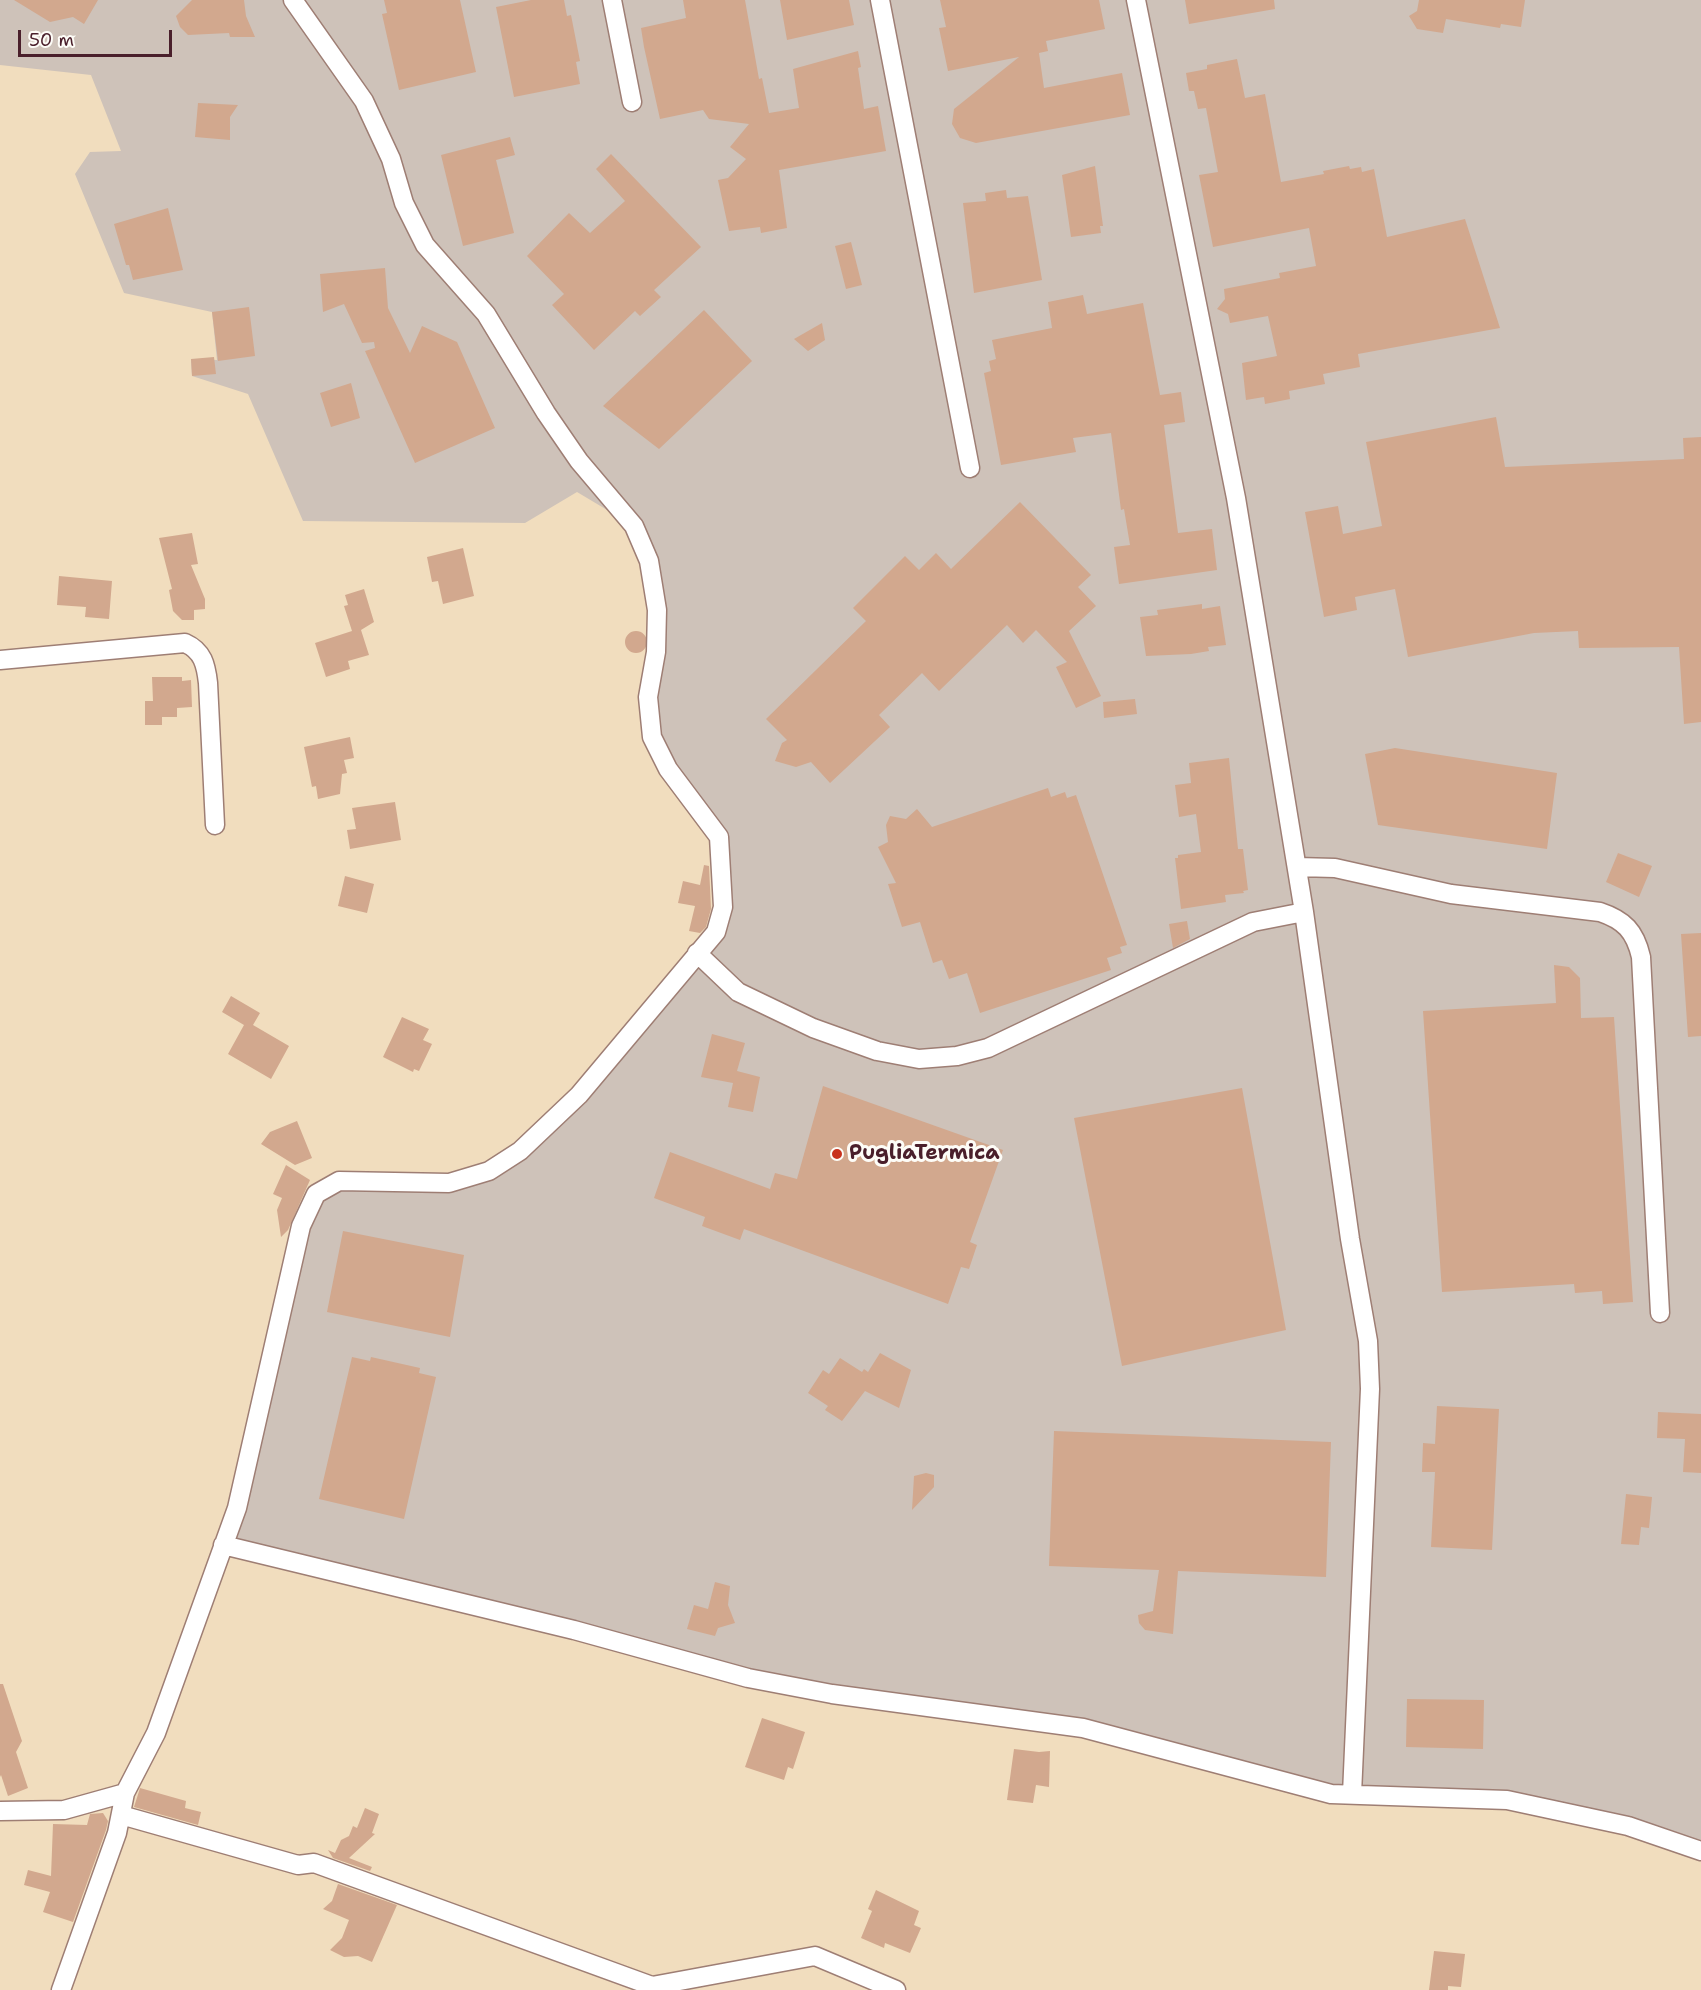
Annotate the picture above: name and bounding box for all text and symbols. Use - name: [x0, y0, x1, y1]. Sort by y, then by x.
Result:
- scale bar: [21, 18, 176, 56]
- text: 50 m: [29, 28, 74, 52]
- place label: PugliaTermica: [849, 1141, 1000, 1167]
- marker: PugliaTermica: [830, 1147, 844, 1161]

